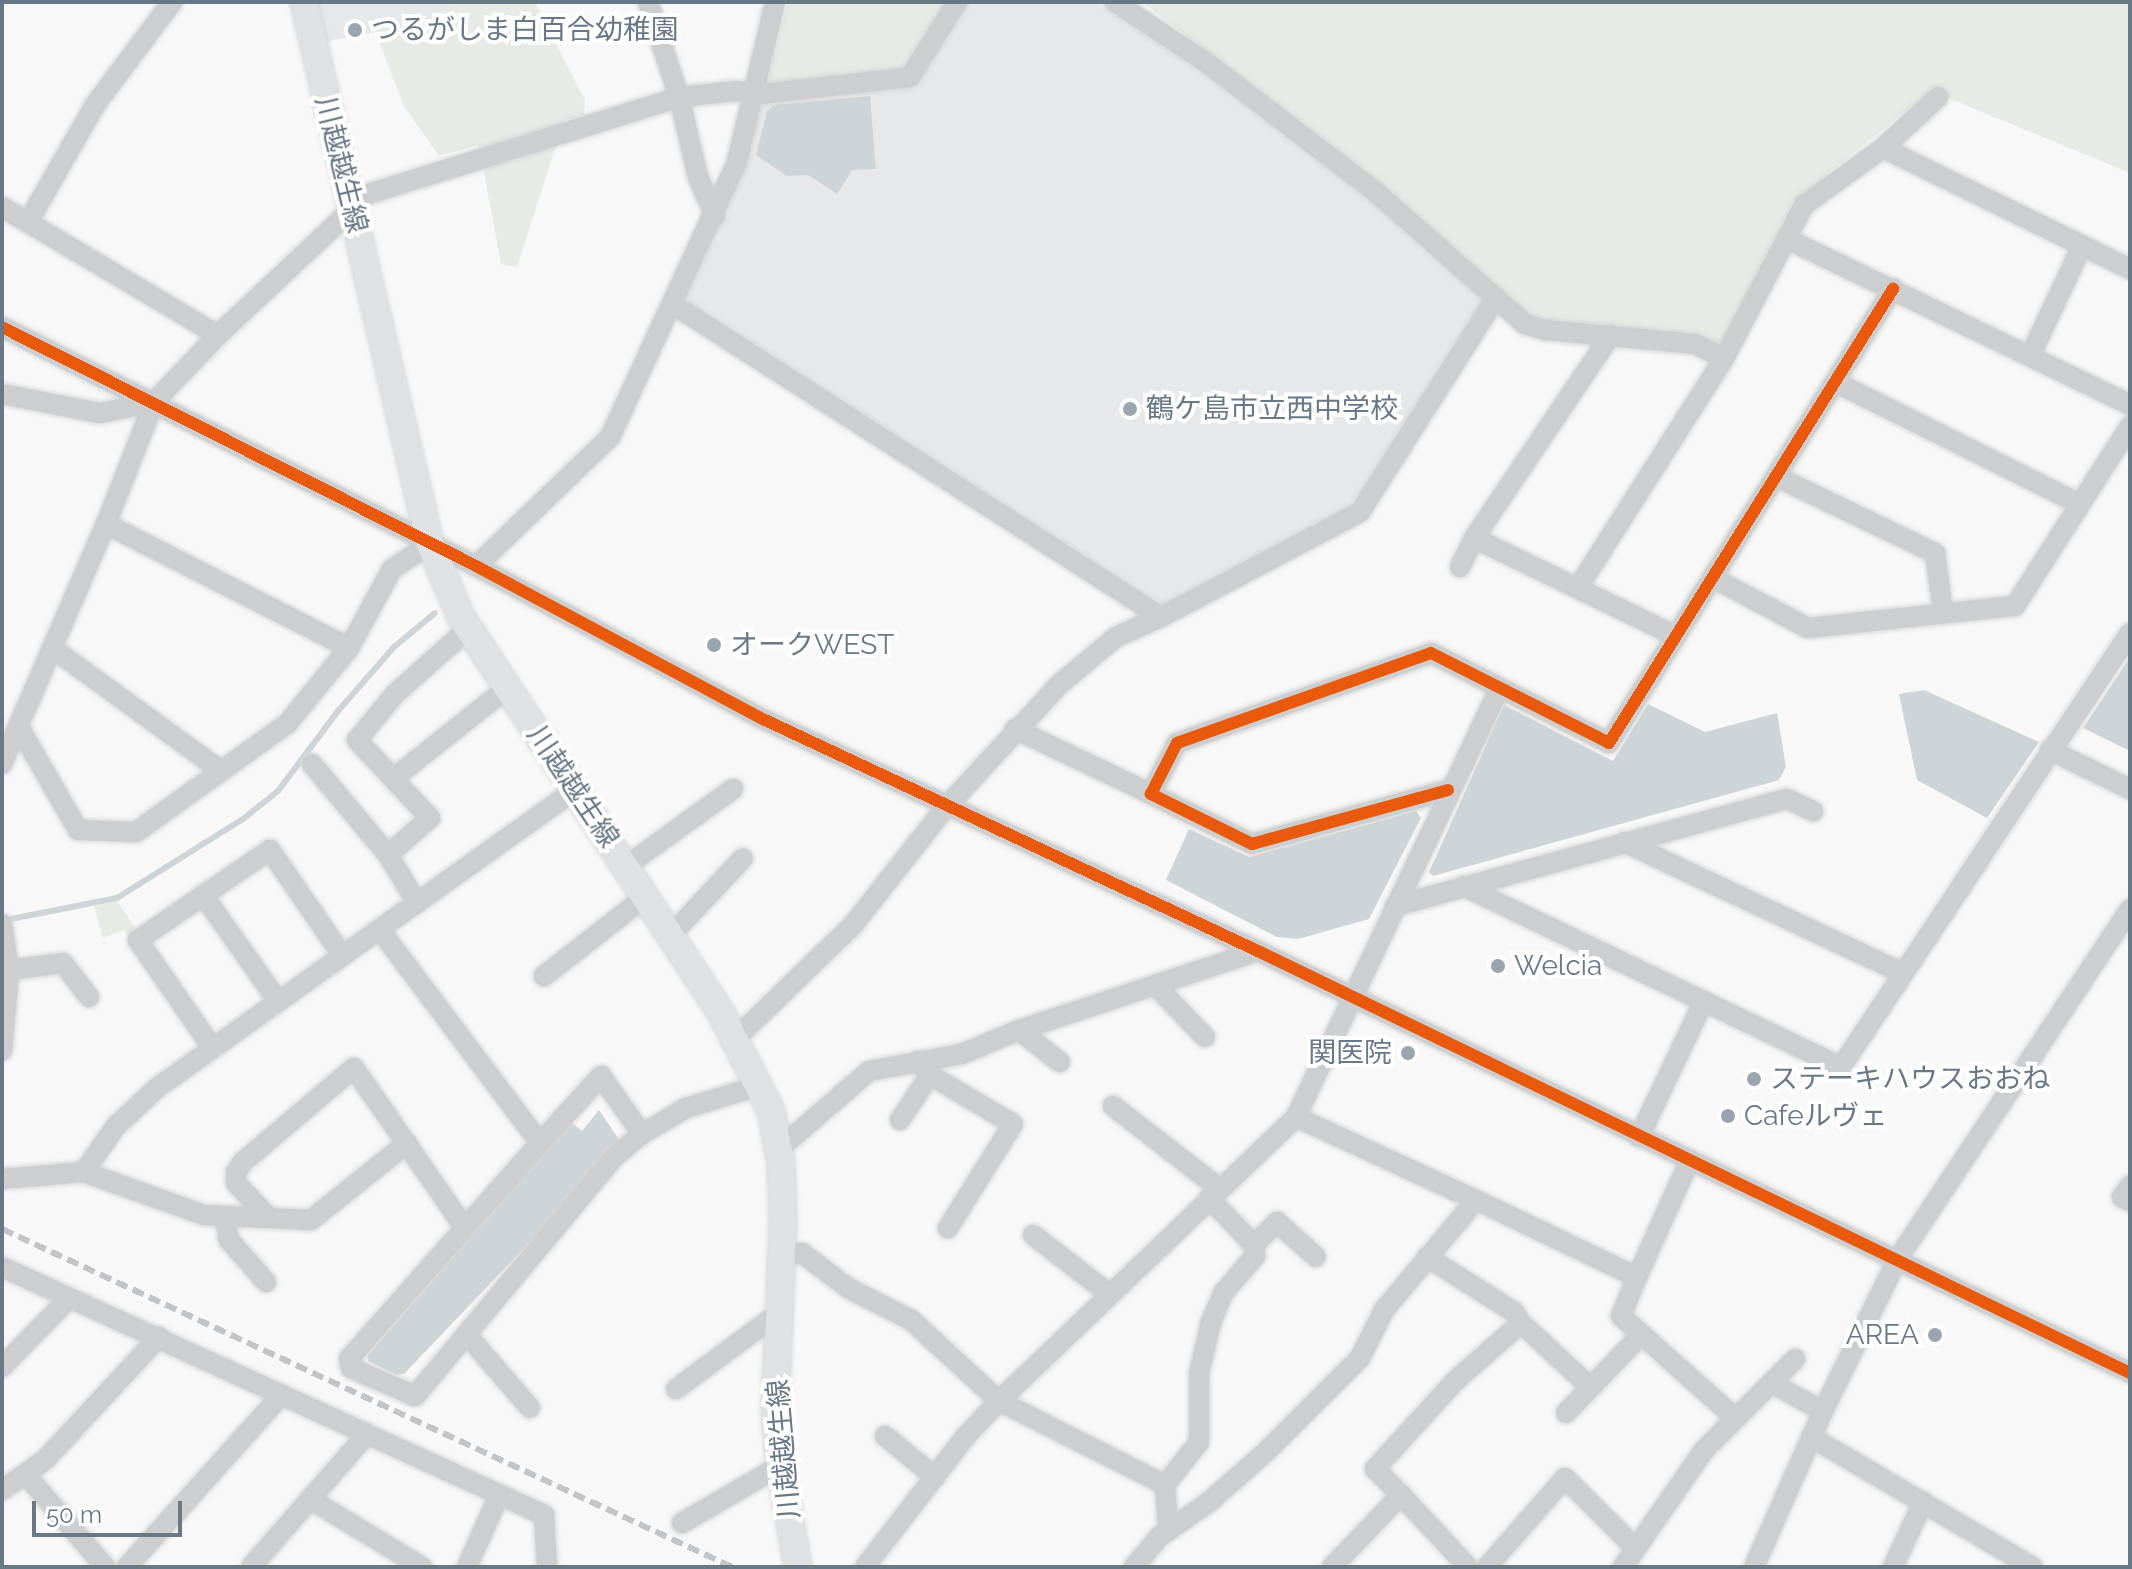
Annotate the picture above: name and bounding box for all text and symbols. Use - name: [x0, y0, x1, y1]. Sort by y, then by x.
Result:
- place label: つるがしま白百合幼稚園: [371, 13, 679, 47]
- marker: つるがしま白百合幼稚園: [346, 21, 364, 39]
- street label: 川越越生線: [308, 93, 374, 237]
- place label: 鶴ケ島市立西中学校: [1146, 392, 1398, 426]
- marker: 鶴ケ島市立西中学校: [1121, 400, 1139, 418]
- place label: オークWEST: [730, 628, 894, 662]
- marker: オークWEST: [705, 636, 723, 654]
- street label: 川越越生線: [520, 720, 626, 854]
- place label: Welcia: [1514, 949, 1602, 983]
- marker: Welcia: [1489, 957, 1507, 975]
- place label: 関医院: [1308, 1036, 1392, 1070]
- marker: 関医院: [1399, 1044, 1417, 1062]
- place label: ステーキハウスおおね: [1770, 1062, 2050, 1096]
- marker: ステーキハウスおおね: [1745, 1070, 1763, 1088]
- place label: Cafeルヴェ: [1744, 1099, 1888, 1133]
- marker: Cafeルヴェ: [1719, 1107, 1737, 1125]
- place label: AREA: [1846, 1318, 1919, 1352]
- marker: AREA: [1926, 1326, 1944, 1344]
- street label: 川越越生線: [761, 1378, 807, 1520]
- scale bar: [36, 1485, 186, 1535]
- text: 50 m: [46, 1500, 102, 1529]

